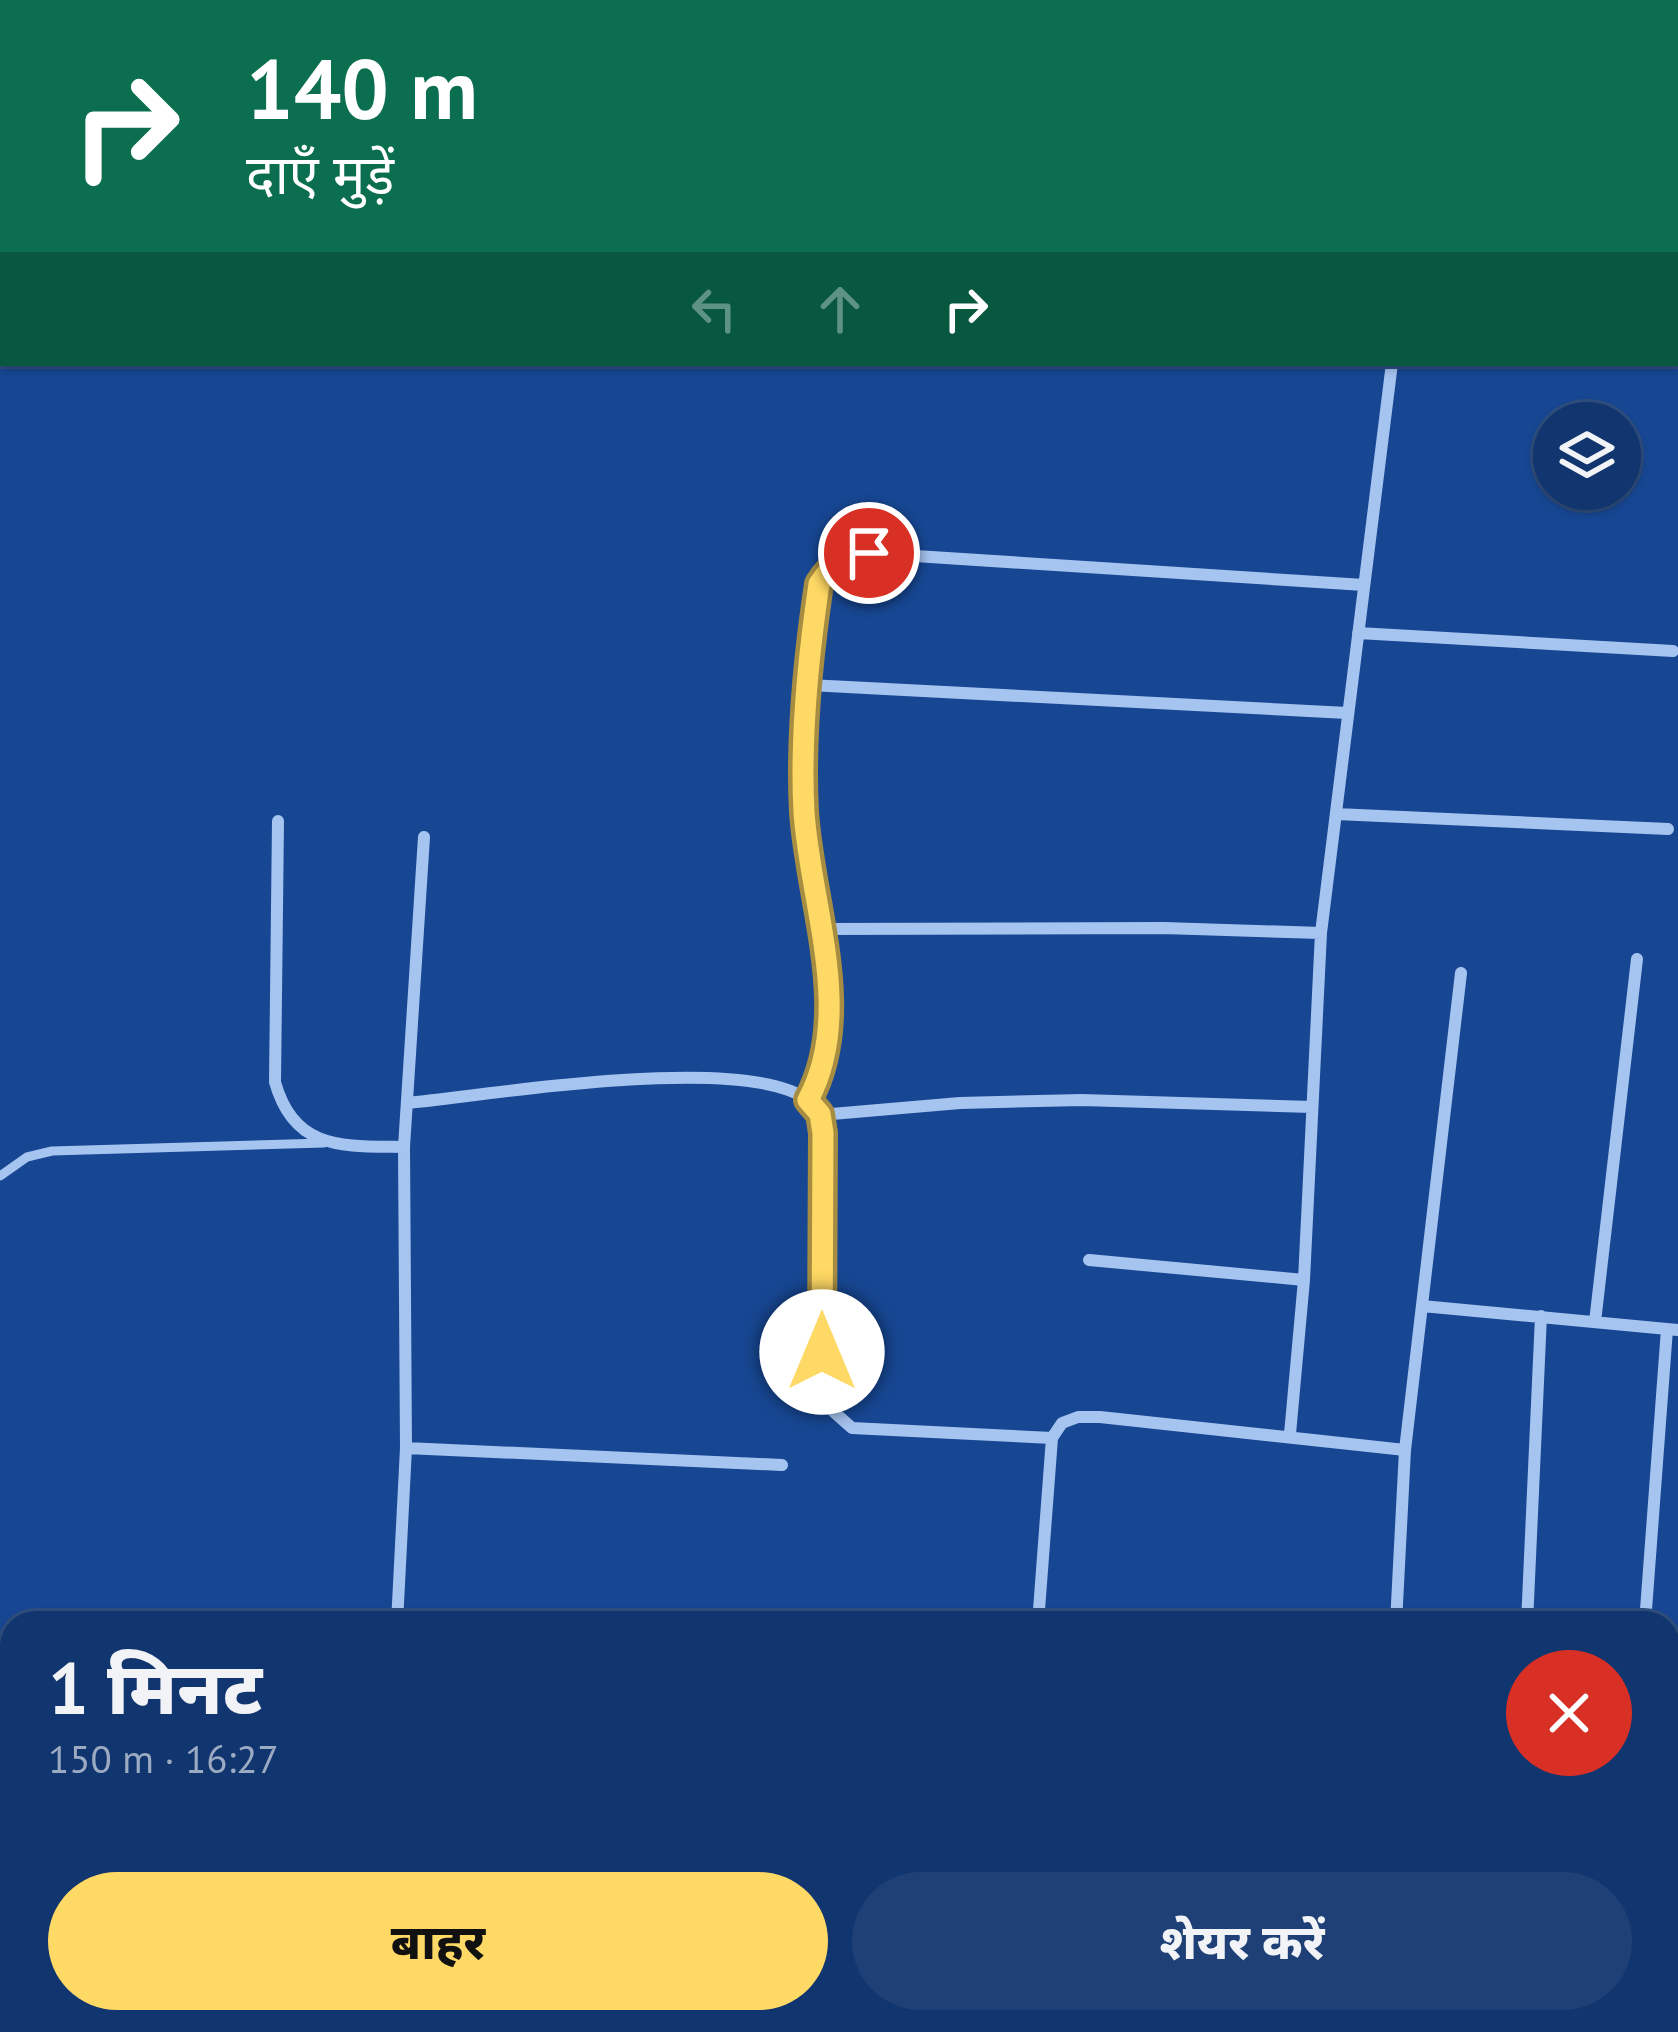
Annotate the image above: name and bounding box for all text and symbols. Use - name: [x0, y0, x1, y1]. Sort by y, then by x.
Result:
- text: 140 m: [246, 33, 478, 142]
- icon: right: [48, 48, 204, 204]
- text: दाएँ मुड़ें: [246, 139, 394, 209]
- icon: left: [681, 276, 747, 342]
- icon: ahead: [807, 276, 873, 342]
- icon: right: [933, 276, 999, 342]
- map controls: [1533, 402, 1641, 510]
- button: layers: [1533, 402, 1641, 510]
- pin: [818, 502, 920, 604]
- icon: arrive: [836, 520, 902, 586]
- position arrow: [759, 1289, 885, 1415]
- text: 1 मिनट: [48, 1641, 262, 1734]
- button: close: [1506, 1650, 1632, 1776]
- text: 150 m · 16:27: [48, 1733, 279, 1784]
- button: बाहर: [48, 1872, 828, 2010]
- button: शेयर करें: [852, 1872, 1632, 2010]

